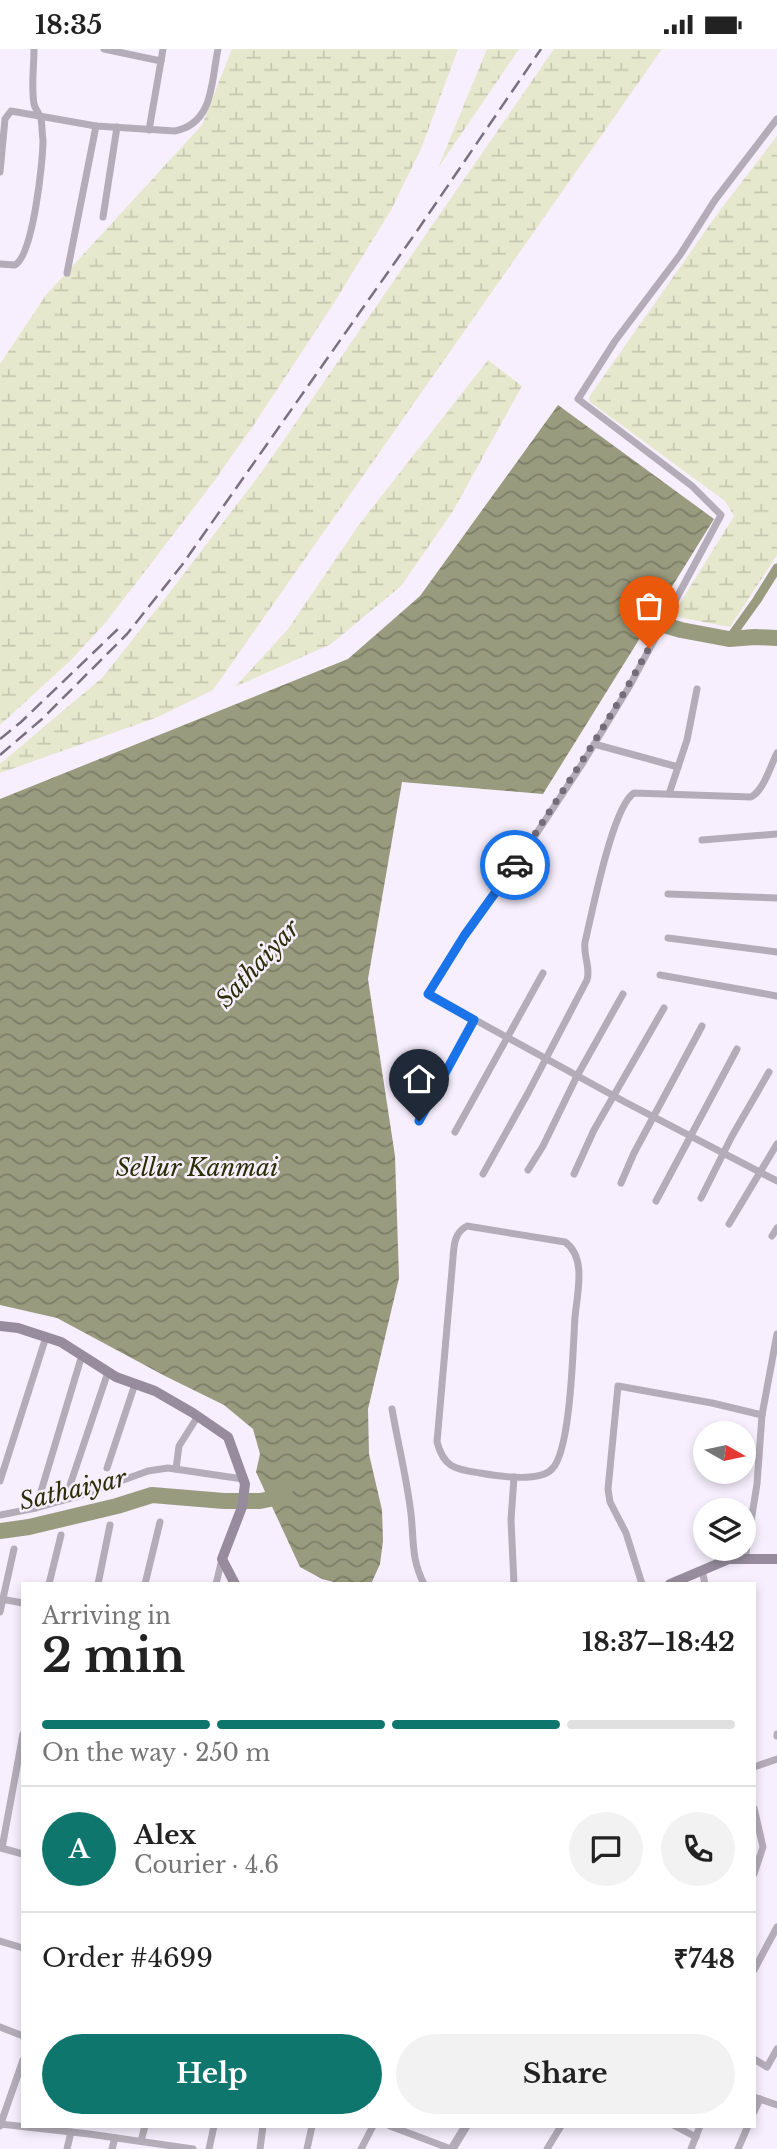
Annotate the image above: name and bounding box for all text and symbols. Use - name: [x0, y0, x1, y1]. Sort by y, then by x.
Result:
- text: 18:35: [35, 9, 102, 41]
- pin: [619, 576, 679, 648]
- icon: bag: [630, 587, 668, 625]
- courier: [480, 830, 550, 900]
- icon: car: [496, 846, 534, 884]
- water label: Sathaiyar: [210, 913, 306, 1013]
- pin: [389, 1049, 449, 1121]
- icon: home: [400, 1060, 438, 1098]
- water label: Sellur Kanmai: [116, 1153, 279, 1182]
- north arrow: [693, 1421, 756, 1484]
- map controls: [693, 1421, 756, 1561]
- water label: Sathaiyar: [16, 1463, 130, 1516]
- button: layers: [693, 1498, 756, 1561]
- text: Arriving in: [42, 1602, 171, 1630]
- text: 18:37–18:42: [582, 1626, 735, 1658]
- text: 2 min: [42, 1627, 185, 1684]
- text: On the way · 250 m: [42, 1739, 270, 1767]
- button: chat: [569, 1812, 643, 1886]
- button: phone: [661, 1812, 735, 1886]
- text: Alex: [134, 1819, 196, 1851]
- text: A: [68, 1833, 90, 1865]
- text: Courier · 4.6: [134, 1851, 279, 1879]
- text: Order #4699: [42, 1942, 213, 1974]
- text: ₹748: [673, 1943, 735, 1975]
- button: Help: [42, 2034, 382, 2114]
- button: Share: [396, 2034, 735, 2114]

